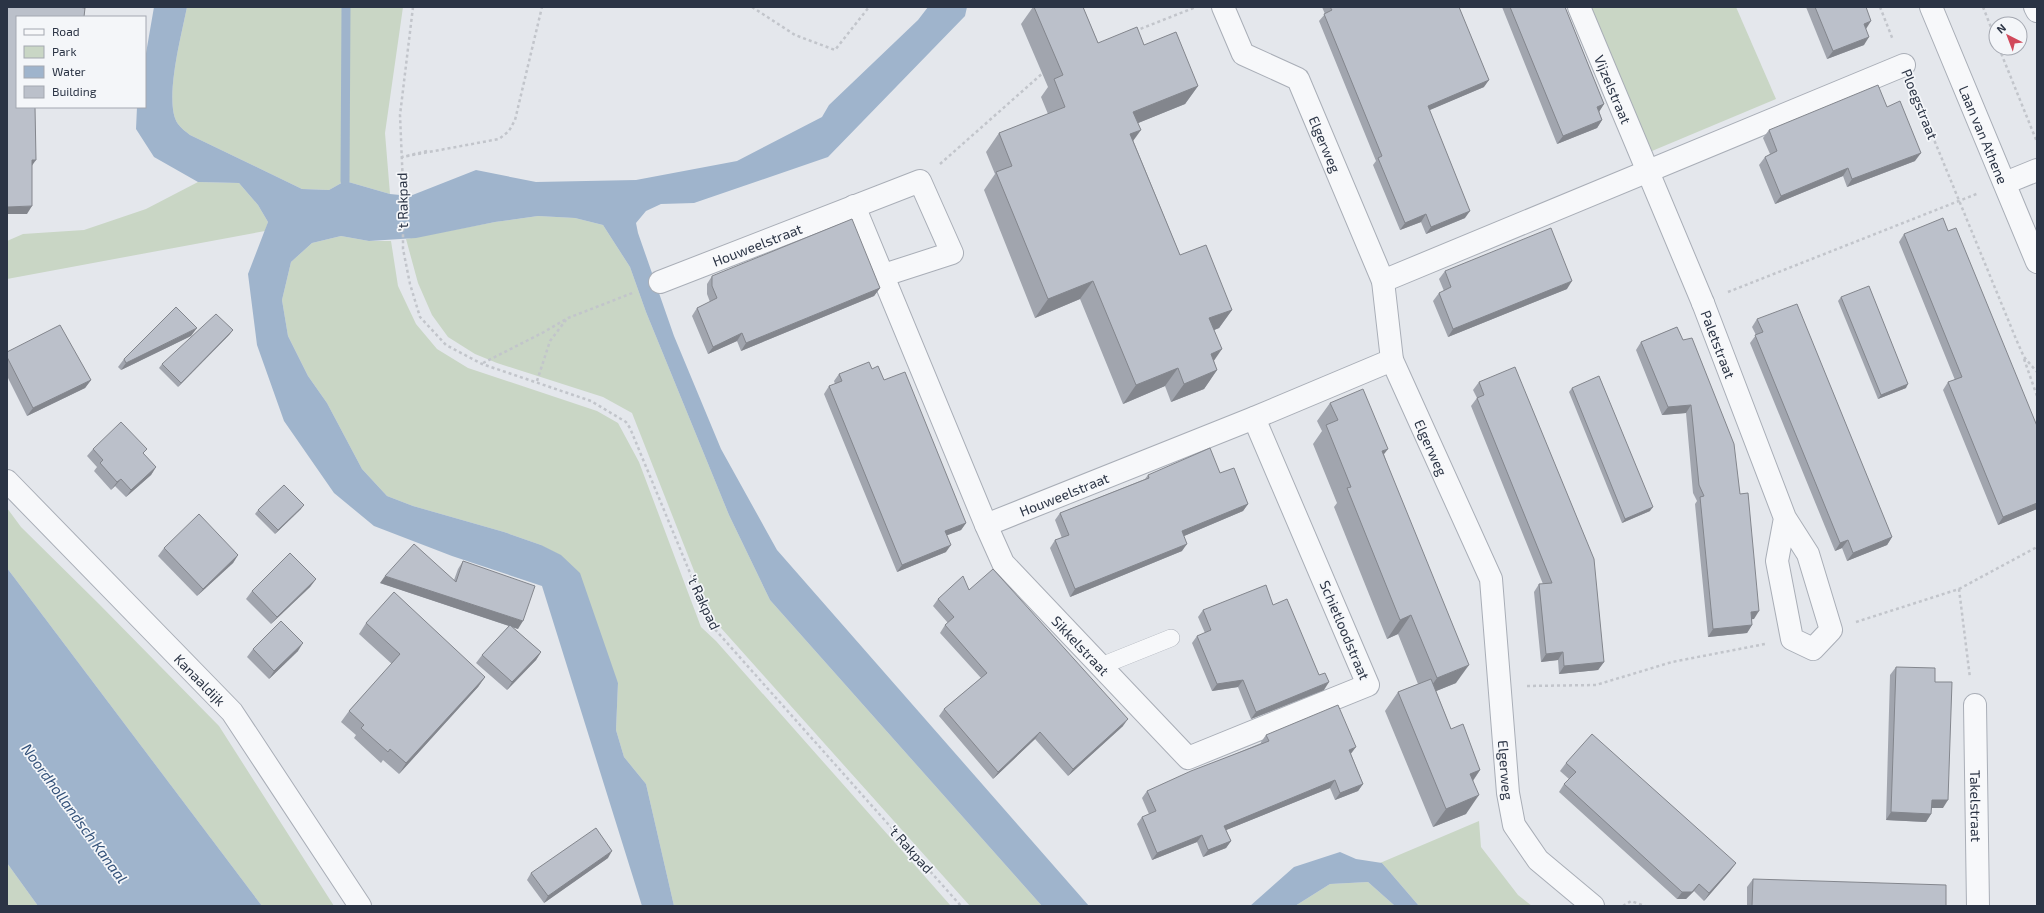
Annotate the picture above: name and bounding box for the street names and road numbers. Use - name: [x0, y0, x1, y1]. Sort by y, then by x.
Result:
- street label: Vijzelstraat: [1591, 52, 1635, 126]
- street label: Ploegstraat: [1898, 66, 1942, 142]
- street label: Laan van Athene: [1956, 83, 2012, 186]
- street label: Elgerweg: [1306, 113, 1345, 175]
- street label: 't Rakpad: [393, 173, 411, 231]
- street label: Houweelstraat: [710, 219, 804, 269]
- street label: Paletstraat: [1698, 308, 1739, 381]
- street label: Elgerweg: [1411, 417, 1452, 478]
- street label: Houweelstraat: [1017, 468, 1111, 519]
- street label: 't Rakpad: [684, 572, 724, 632]
- street label: Schietloodstraat: [1316, 578, 1374, 682]
- street label: Sikkelstraat: [1049, 612, 1113, 679]
- street label: Kanaaldijk: [171, 650, 229, 709]
- street label: Elgerweg: [1495, 739, 1518, 801]
- street label: Takelstraat: [1967, 770, 1986, 842]
- street label: 't Rakpad: [885, 822, 937, 876]

